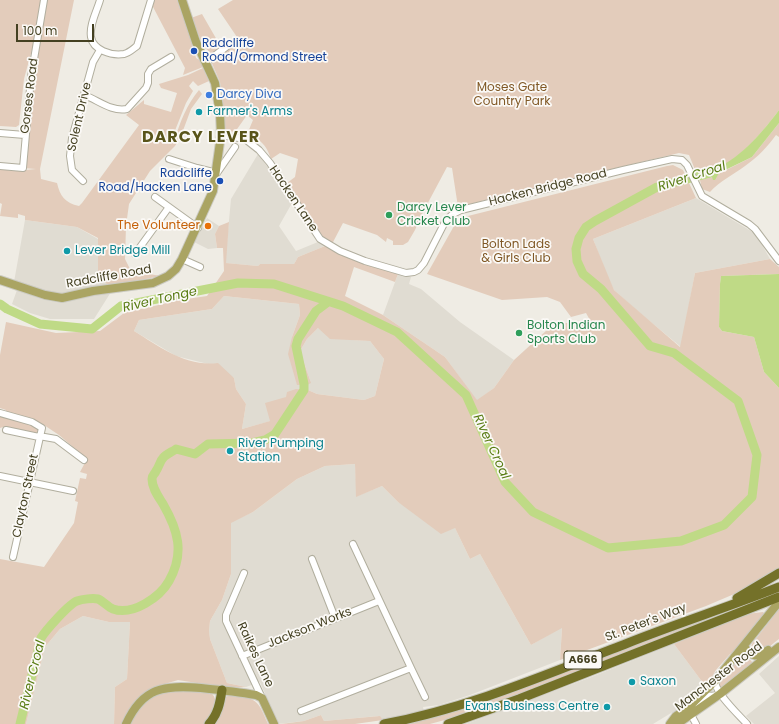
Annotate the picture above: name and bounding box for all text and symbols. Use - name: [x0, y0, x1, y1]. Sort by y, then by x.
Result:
- scale bar: [18, 16, 96, 42]
- text: 100 m: [23, 22, 57, 39]
- place label: Radcliffe Road/Ormond Street: [202, 37, 327, 65]
- marker: Radcliffe Road/Ormond Street: [189, 46, 199, 56]
- street label: Gorses Road: [18, 57, 42, 135]
- street label: Solent Drive: [65, 81, 95, 153]
- park label: Moses Gate Country Park: [474, 81, 550, 109]
- place label: Darcy Diva: [217, 88, 282, 102]
- marker: Darcy Diva: [204, 90, 214, 100]
- place label: Farmer's Arms: [207, 105, 292, 119]
- marker: Farmer's Arms: [194, 107, 204, 117]
- district label: DARCY LEVER: [142, 128, 260, 148]
- water label: River Croal: [656, 159, 728, 195]
- street label: Hacken Lane: [266, 163, 320, 235]
- street label: Hacken Bridge Road: [488, 166, 608, 210]
- place label: Radcliffe Road/Hacken Lane: [98, 167, 212, 195]
- marker: Radcliffe Road/Hacken Lane: [215, 176, 225, 186]
- place label: Darcy Lever Cricket Club: [397, 201, 470, 229]
- marker: Darcy Lever Cricket Club: [384, 210, 394, 220]
- place label: The Volunteer: [117, 219, 200, 233]
- marker: The Volunteer: [203, 221, 213, 231]
- park label: Bolton Lads & Girls Club: [481, 238, 551, 266]
- place label: Lever Bridge Mill: [75, 244, 170, 258]
- marker: Lever Bridge Mill: [62, 246, 72, 256]
- street label: Radcliffe Road: [65, 262, 153, 292]
- water label: River Tonge: [121, 284, 199, 316]
- place label: Bolton Indian Sports Club: [527, 319, 605, 347]
- marker: Bolton Indian Sports Club: [514, 328, 524, 338]
- water label: River Croal: [469, 412, 513, 482]
- place label: River Pumping Station: [238, 437, 324, 465]
- marker: River Pumping Station: [225, 446, 235, 456]
- street label: Clayton Street: [10, 453, 42, 539]
- street label: St. Peter's Way: [603, 601, 689, 645]
- street label: Jackson Works: [266, 605, 354, 651]
- street label: Raikes Lane: [234, 620, 276, 690]
- water label: River Croal: [17, 639, 49, 711]
- street label: Manchester Road: [673, 640, 765, 714]
- road number: A666: [564, 651, 602, 669]
- place label: Saxon: [640, 675, 676, 689]
- marker: Saxon: [627, 677, 637, 687]
- place label: Evans Business Centre: [465, 700, 599, 714]
- marker: Evans Business Centre: [602, 702, 612, 712]

